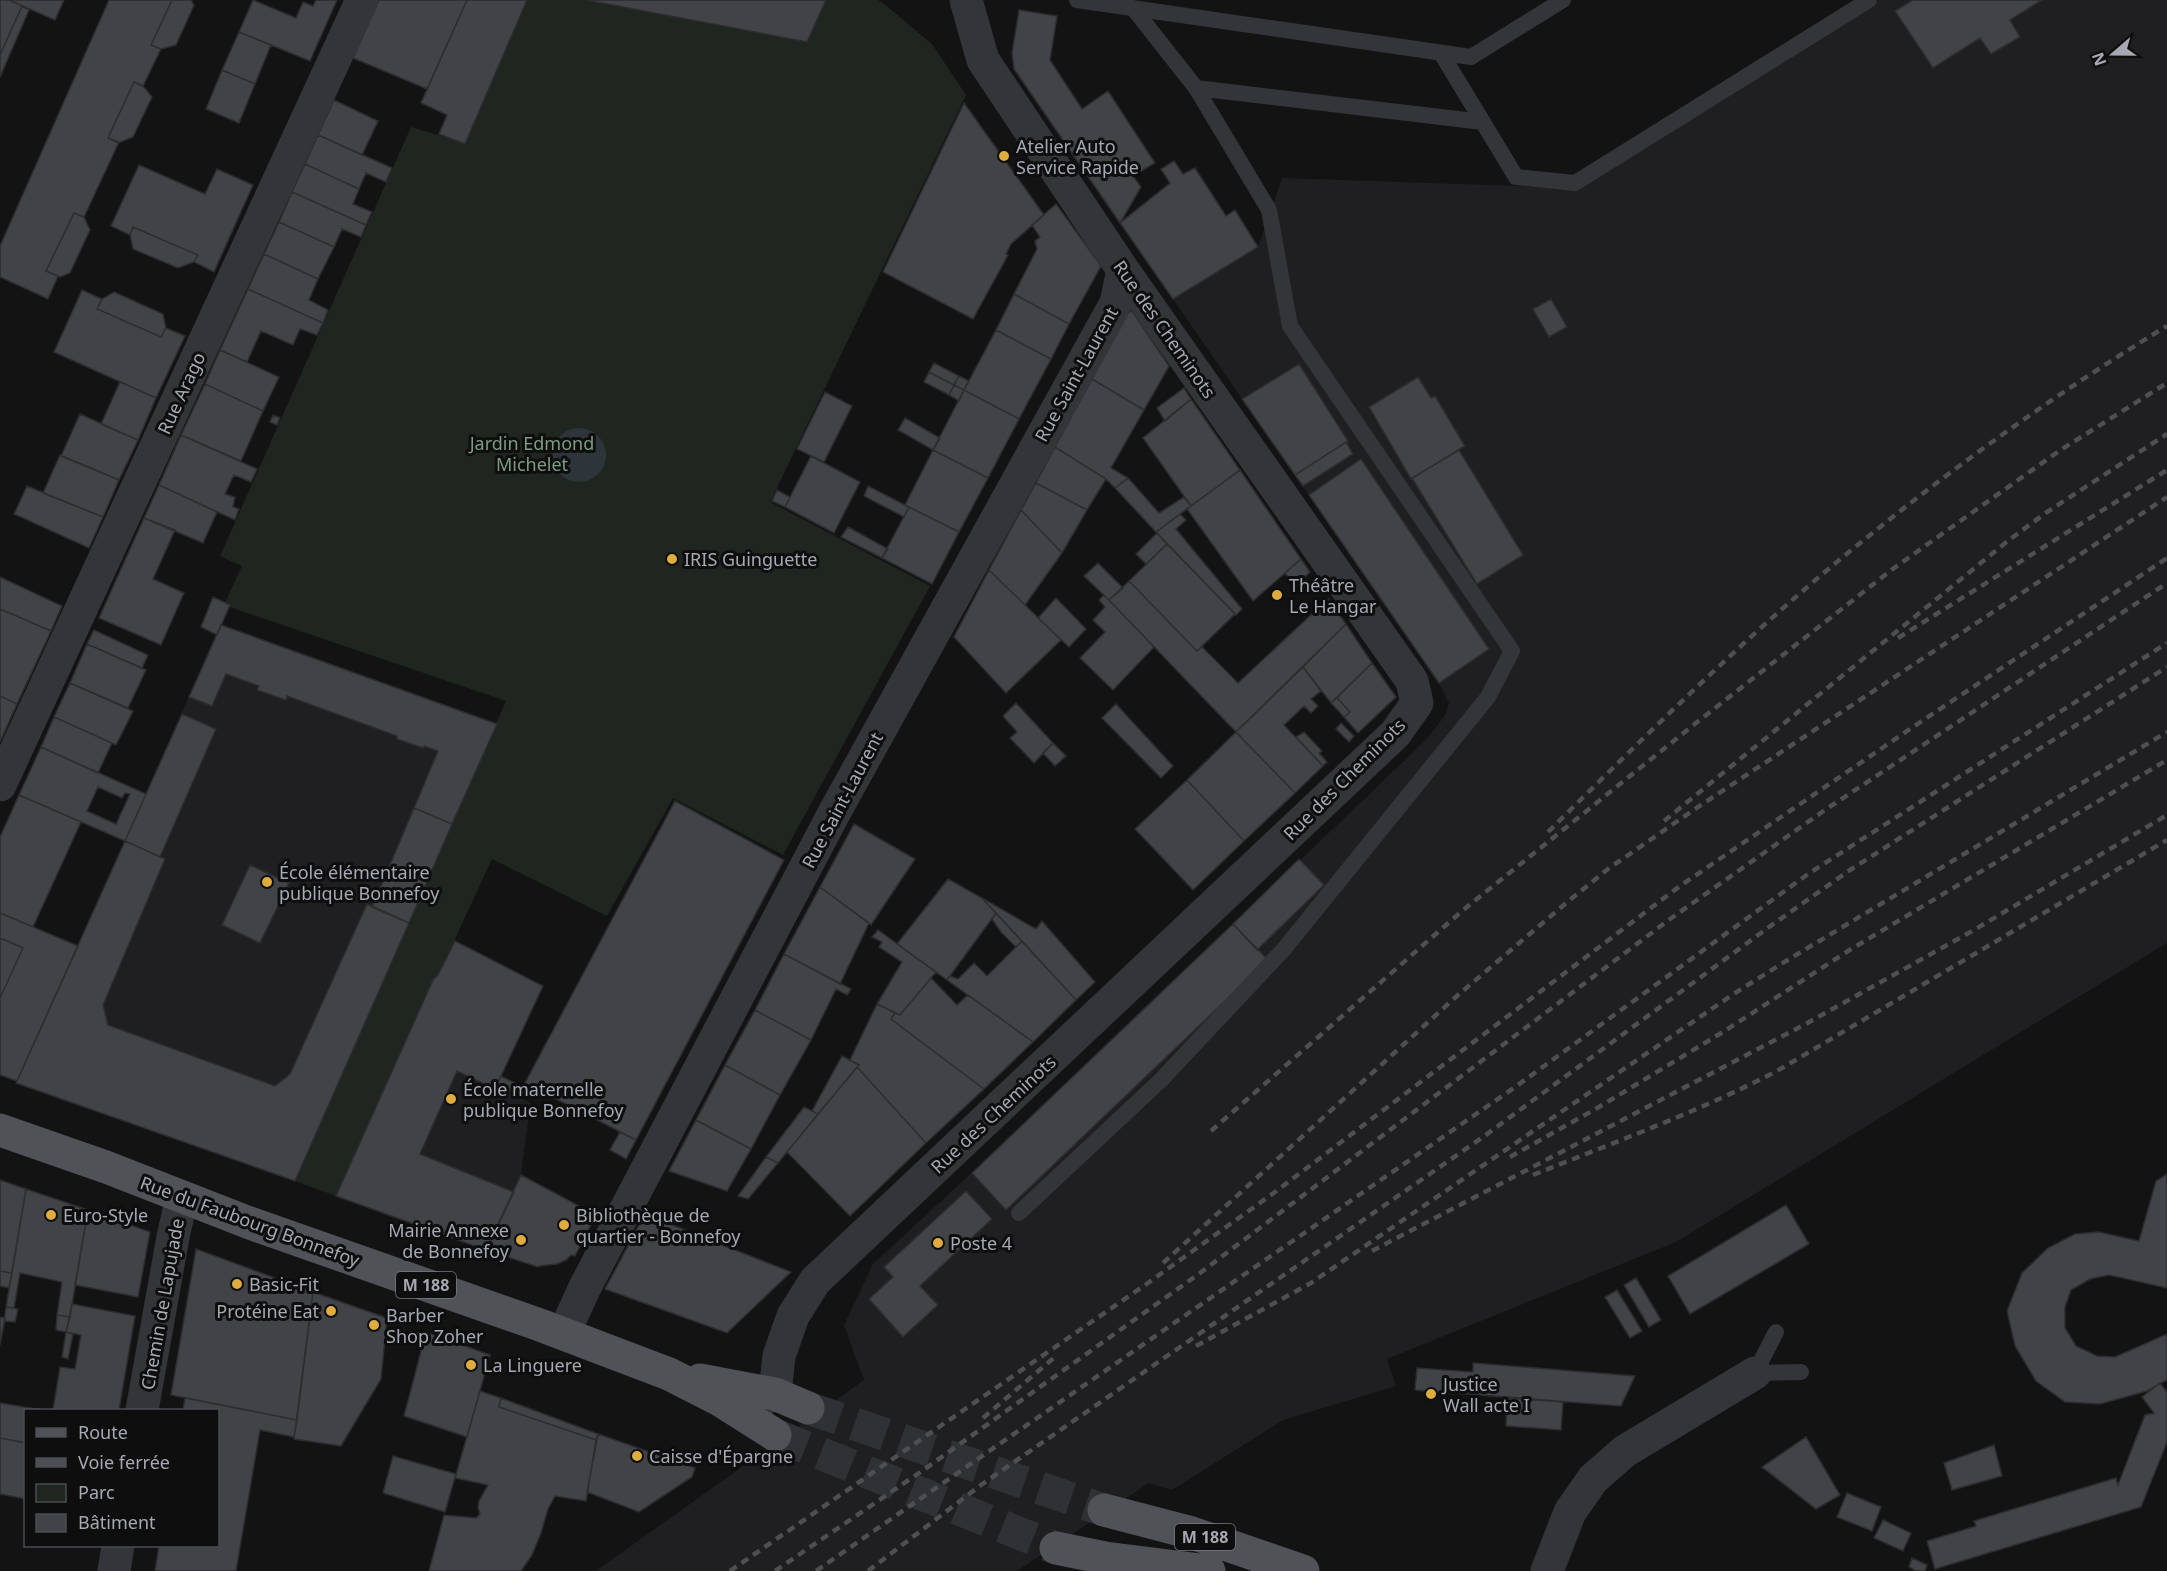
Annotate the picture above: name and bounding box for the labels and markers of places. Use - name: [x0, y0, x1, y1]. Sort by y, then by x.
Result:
- place label: Atelier Auto Service Rapide: [1016, 134, 1139, 179]
- marker: Atelier Auto Service Rapide: [997, 149, 1011, 163]
- place label: IRIS Guinguette: [684, 547, 817, 571]
- marker: IRIS Guinguette: [665, 552, 679, 566]
- place label: Théâtre Le Hangar: [1289, 573, 1377, 618]
- marker: Théâtre Le Hangar: [1270, 588, 1284, 602]
- place label: École élémentaire publique Bonnefoy: [279, 860, 440, 905]
- marker: École élémentaire publique Bonnefoy: [260, 875, 274, 889]
- place label: École maternelle publique Bonnefoy: [463, 1077, 624, 1122]
- marker: École maternelle publique Bonnefoy: [444, 1092, 458, 1106]
- place label: Euro-Style: [63, 1203, 148, 1227]
- place label: Bibliothèque de quartier - Bonnefoy: [576, 1203, 741, 1248]
- marker: Euro-Style: [44, 1208, 58, 1222]
- place label: Mairie Annexe de Bonnefoy: [388, 1218, 510, 1263]
- marker: Bibliothèque de quartier - Bonnefoy: [557, 1218, 571, 1232]
- place label: Poste 4: [950, 1231, 1012, 1255]
- marker: Mairie Annexe de Bonnefoy: [514, 1233, 528, 1247]
- marker: Poste 4: [931, 1236, 945, 1250]
- place label: Basic-Fit: [249, 1272, 319, 1296]
- marker: Basic-Fit: [230, 1277, 244, 1291]
- place label: Protéine Eat: [216, 1299, 319, 1323]
- place label: Barber Shop Zoher: [386, 1303, 484, 1348]
- marker: Protéine Eat: [324, 1304, 338, 1318]
- marker: Barber Shop Zoher: [367, 1318, 381, 1332]
- place label: La Linguere: [483, 1353, 582, 1377]
- marker: La Linguere: [464, 1358, 478, 1372]
- place label: Justice Wall acte I: [1441, 1372, 1530, 1417]
- marker: Justice Wall acte I: [1424, 1387, 1438, 1401]
- place label: Caisse d'Épargne: [649, 1444, 793, 1468]
- marker: Caisse d'Épargne: [630, 1449, 644, 1463]

